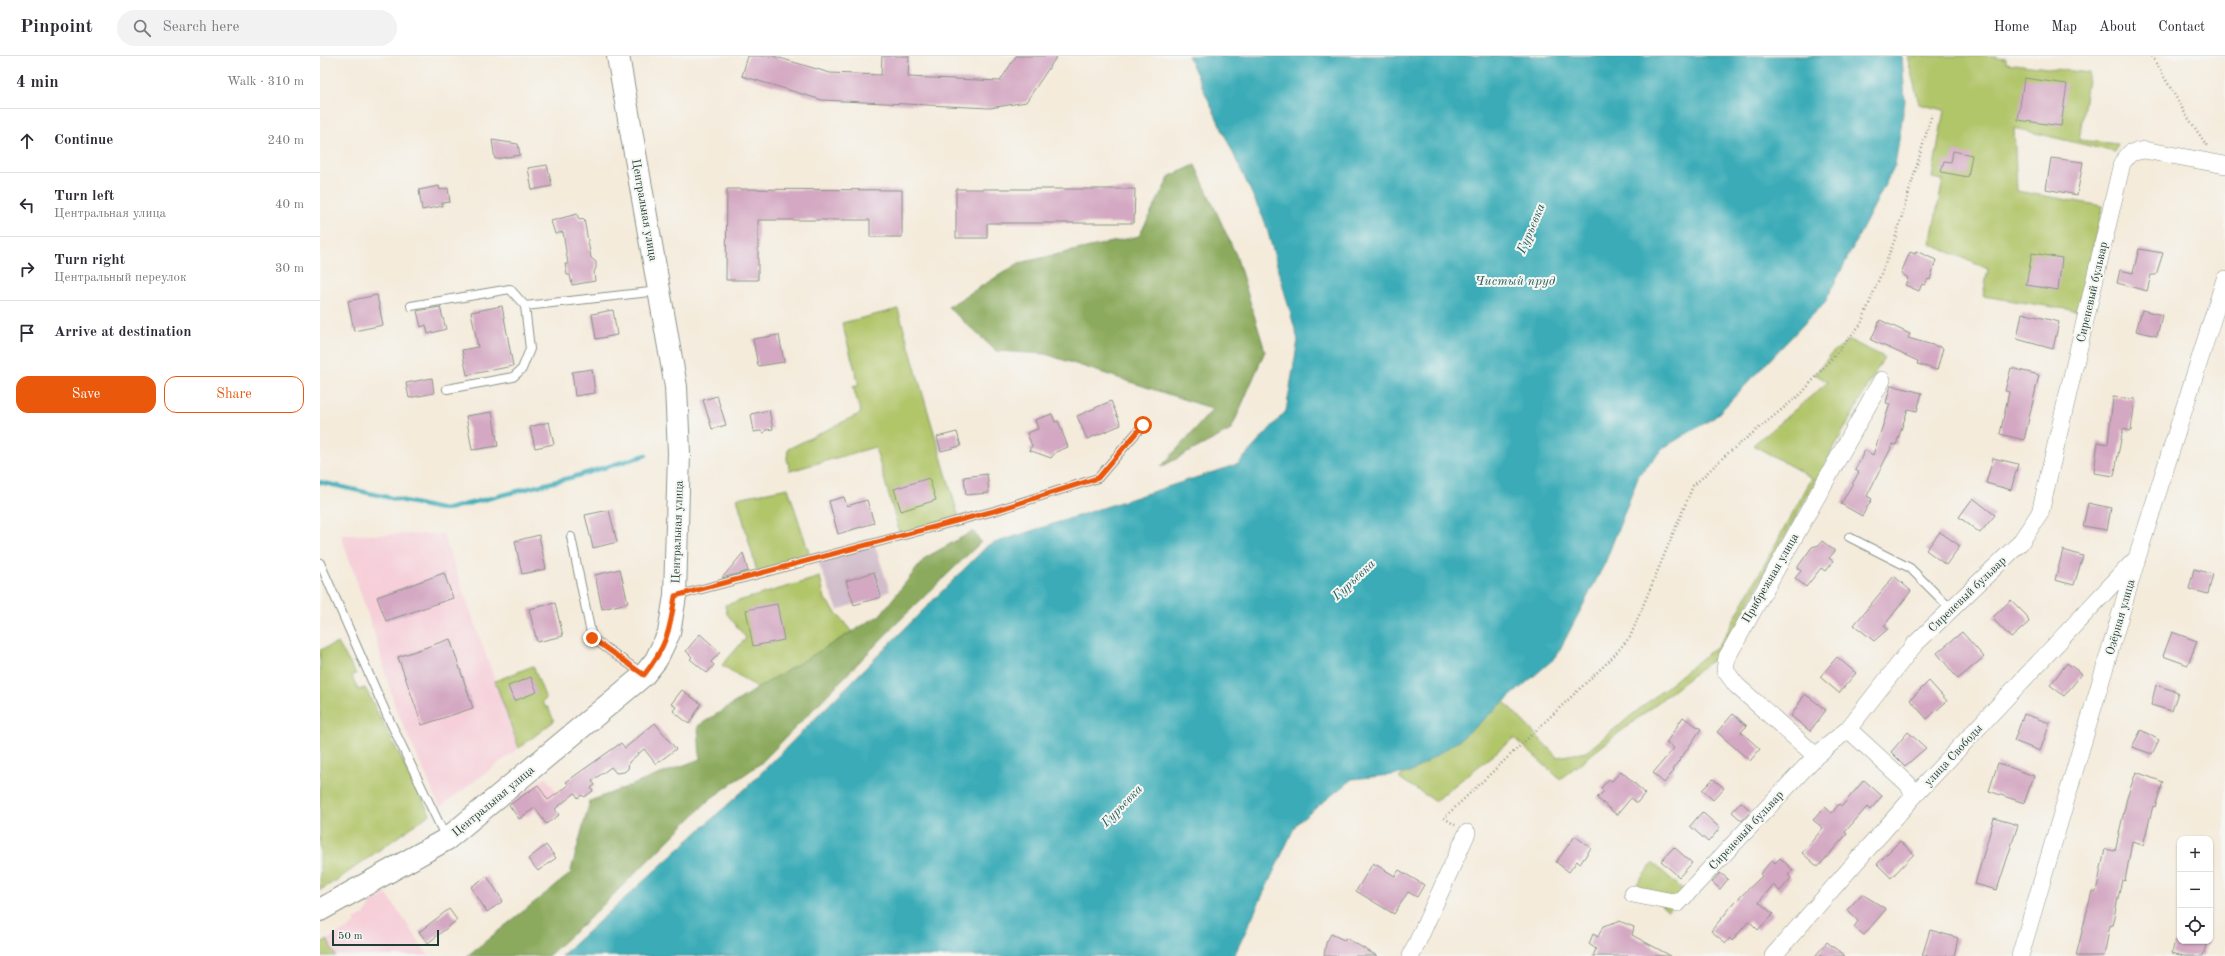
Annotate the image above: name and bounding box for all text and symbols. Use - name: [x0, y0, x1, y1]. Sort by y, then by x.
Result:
- search box: [117, 10, 397, 46]
- icon: search: [131, 17, 153, 39]
- text: Pinpoint: [20, 18, 93, 37]
- text: Search here: [163, 20, 239, 35]
- text: Home: [1994, 20, 2029, 34]
- text: Map: [2051, 20, 2077, 34]
- text: About: [2099, 20, 2136, 34]
- text: Contact: [2158, 20, 2205, 34]
- text: 4 min: [16, 74, 59, 91]
- text: Walk · 310 m: [227, 75, 304, 88]
- icon: ahead: [16, 130, 38, 152]
- text: Continue: [54, 133, 113, 148]
- text: 240 m: [267, 134, 304, 147]
- street label: Центральная улица: [629, 158, 659, 262]
- text: Turn left: [54, 189, 114, 204]
- icon: left: [16, 194, 38, 216]
- text: 40 m: [275, 198, 304, 211]
- water label: Гурьевка: [1515, 202, 1548, 256]
- text: Центральная улица: [54, 207, 166, 220]
- street label: Сиреневый бульвар: [2076, 241, 2110, 344]
- text: Turn right: [54, 253, 125, 268]
- icon: right: [16, 258, 38, 280]
- text: 30 m: [275, 262, 304, 275]
- text: Центральный переулок: [54, 271, 187, 284]
- water label: Чистый пруд: [1475, 275, 1556, 288]
- icon: arrive: [16, 322, 38, 344]
- text: Arrive at destination: [54, 325, 192, 340]
- button: Save: [16, 376, 156, 413]
- button: Share: [164, 376, 304, 413]
- route start: [1134, 416, 1152, 434]
- street label: Центральная улица: [670, 480, 686, 584]
- street label: Прибрежная улица: [1740, 532, 1801, 625]
- street label: Сиреневый бульвар: [1926, 555, 2009, 635]
- water label: Гурьевка: [1329, 557, 1378, 604]
- street label: Озёрная улица: [2104, 578, 2138, 656]
- route end: [583, 629, 601, 647]
- street label: улица Свободы: [1922, 723, 1985, 789]
- street label: Центральная улица: [450, 764, 537, 840]
- water label: Гурьевка: [1098, 782, 1145, 830]
- street label: Сиреневый бульвар: [1707, 789, 1786, 872]
- map controls: [2177, 836, 2213, 944]
- button: +: [2177, 836, 2213, 872]
- button: −: [2177, 872, 2213, 908]
- button: locate: [2177, 908, 2213, 944]
- scale bar: [332, 928, 439, 947]
- text: 50 m: [338, 931, 363, 942]

